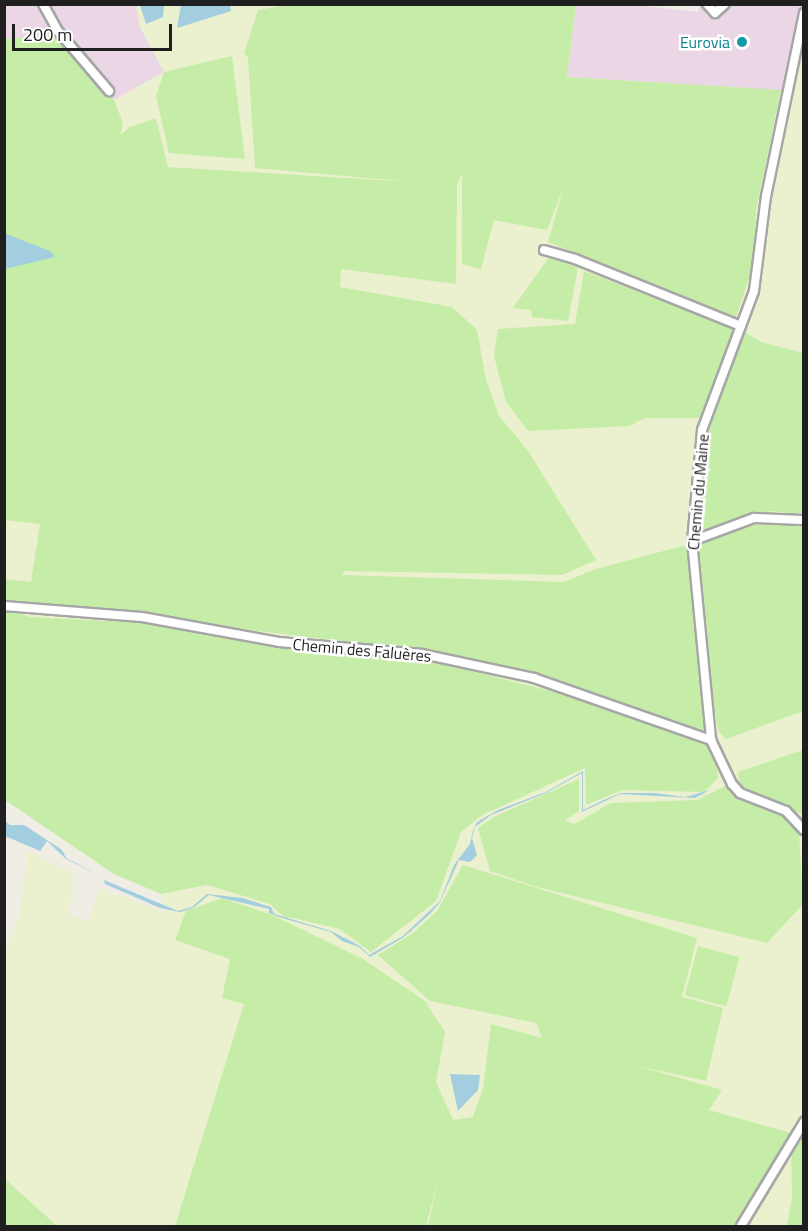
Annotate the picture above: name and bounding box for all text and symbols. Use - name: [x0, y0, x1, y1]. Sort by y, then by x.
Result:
- scale bar: [15, 12, 176, 50]
- text: 200 m: [23, 21, 72, 48]
- place label: Eurovia: [680, 32, 730, 52]
- marker: Eurovia: [735, 35, 749, 49]
- street label: Chemin du Maine: [683, 433, 713, 551]
- street label: Chemin des Faluères: [292, 634, 432, 666]

